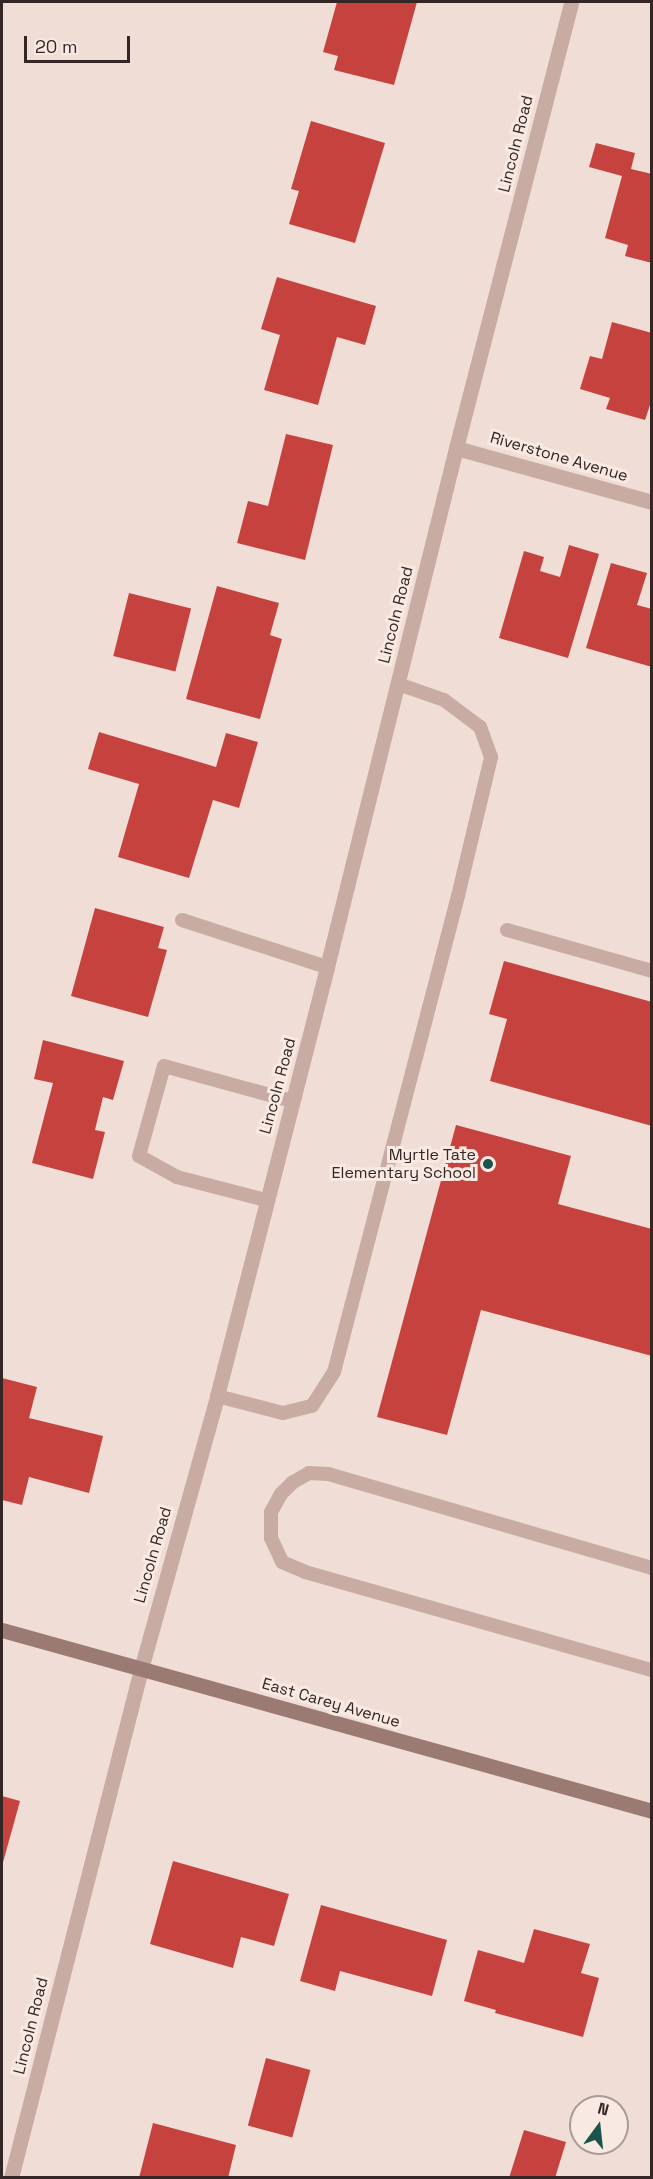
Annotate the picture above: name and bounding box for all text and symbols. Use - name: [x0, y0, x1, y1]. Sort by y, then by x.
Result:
- scale bar: [27, 24, 134, 62]
- text: 20 m: [35, 35, 78, 58]
- street label: Lincoln Road: [495, 94, 537, 194]
- street label: Riverstone Avenue: [488, 428, 630, 486]
- street label: Lincoln Road: [375, 565, 417, 665]
- street label: Lincoln Road: [256, 1036, 300, 1136]
- place label: Myrtle Tate Elementary School: [331, 1145, 476, 1183]
- marker: Myrtle Tate Elementary School: [481, 1157, 495, 1171]
- street label: Lincoln Road: [130, 1505, 176, 1605]
- street label: East Carey Avenue: [260, 1674, 402, 1732]
- street label: Lincoln Road: [10, 1976, 52, 2076]
- north arrow: [569, 2095, 629, 2155]
- text: N: [595, 2098, 611, 2121]

